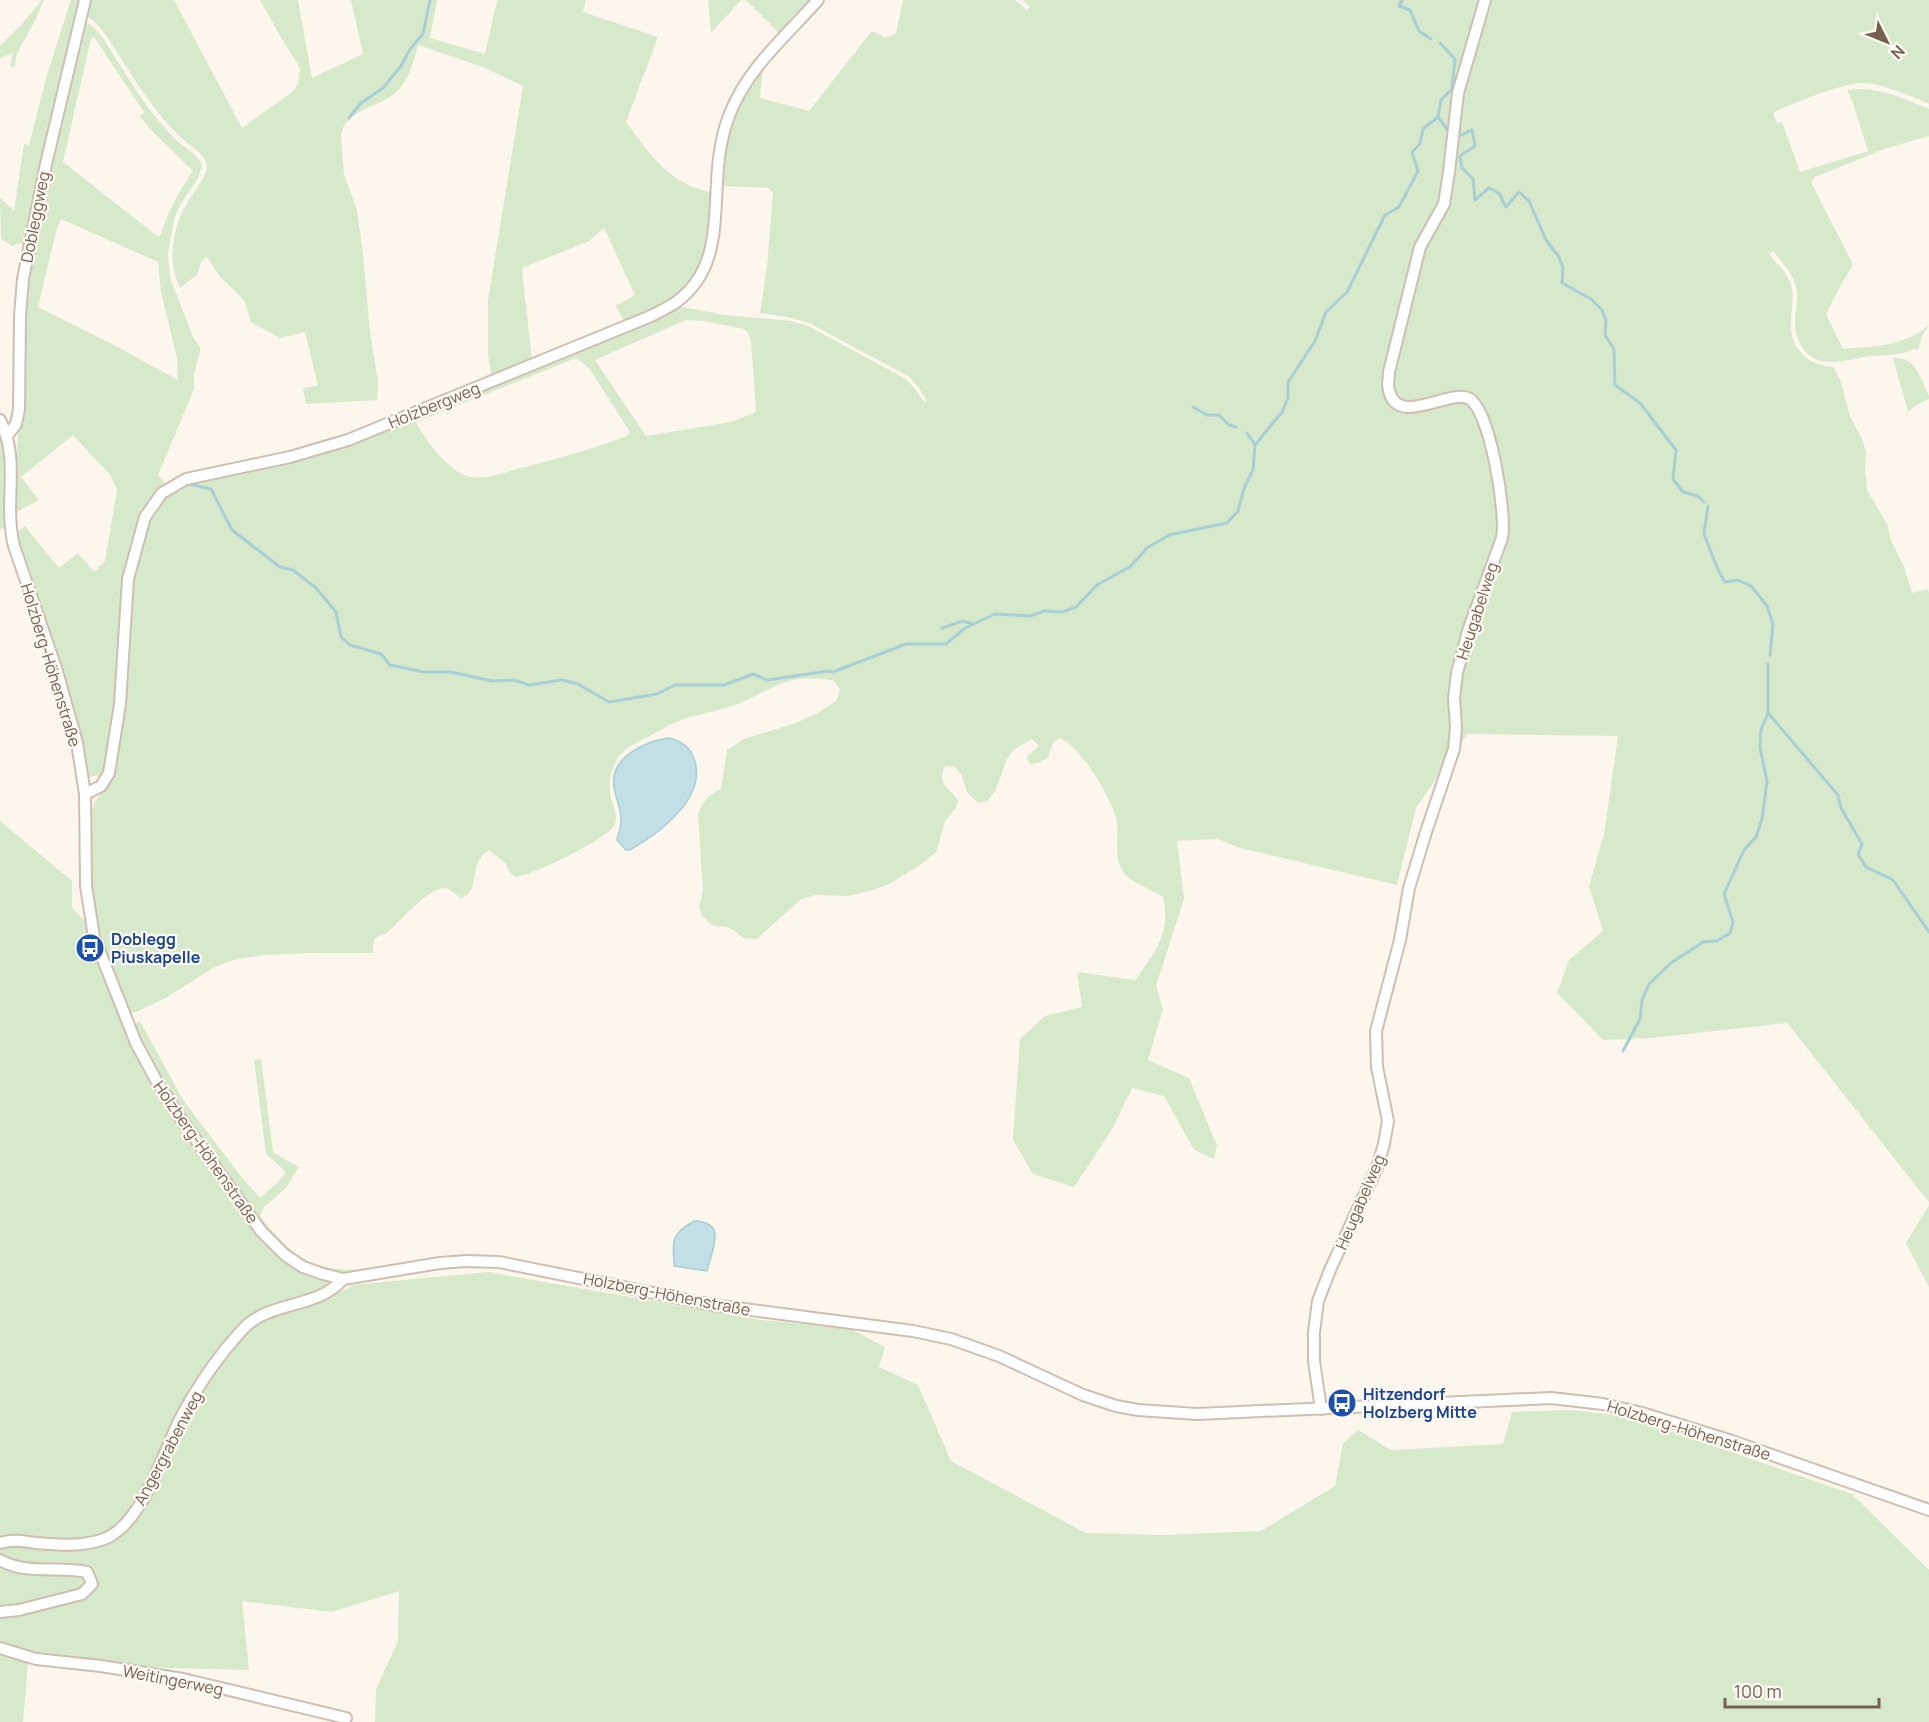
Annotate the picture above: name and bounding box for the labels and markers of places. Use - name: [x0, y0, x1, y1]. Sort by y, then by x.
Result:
- place label: Doblegg Piuskapelle: [111, 928, 201, 968]
- bus stop icon: Doblegg Piuskapelle: [74, 932, 106, 964]
- place label: Hitzendorf Holzberg Mitte: [1363, 1383, 1477, 1423]
- bus stop icon: Hitzendorf Holzberg Mitte: [1326, 1387, 1358, 1419]

